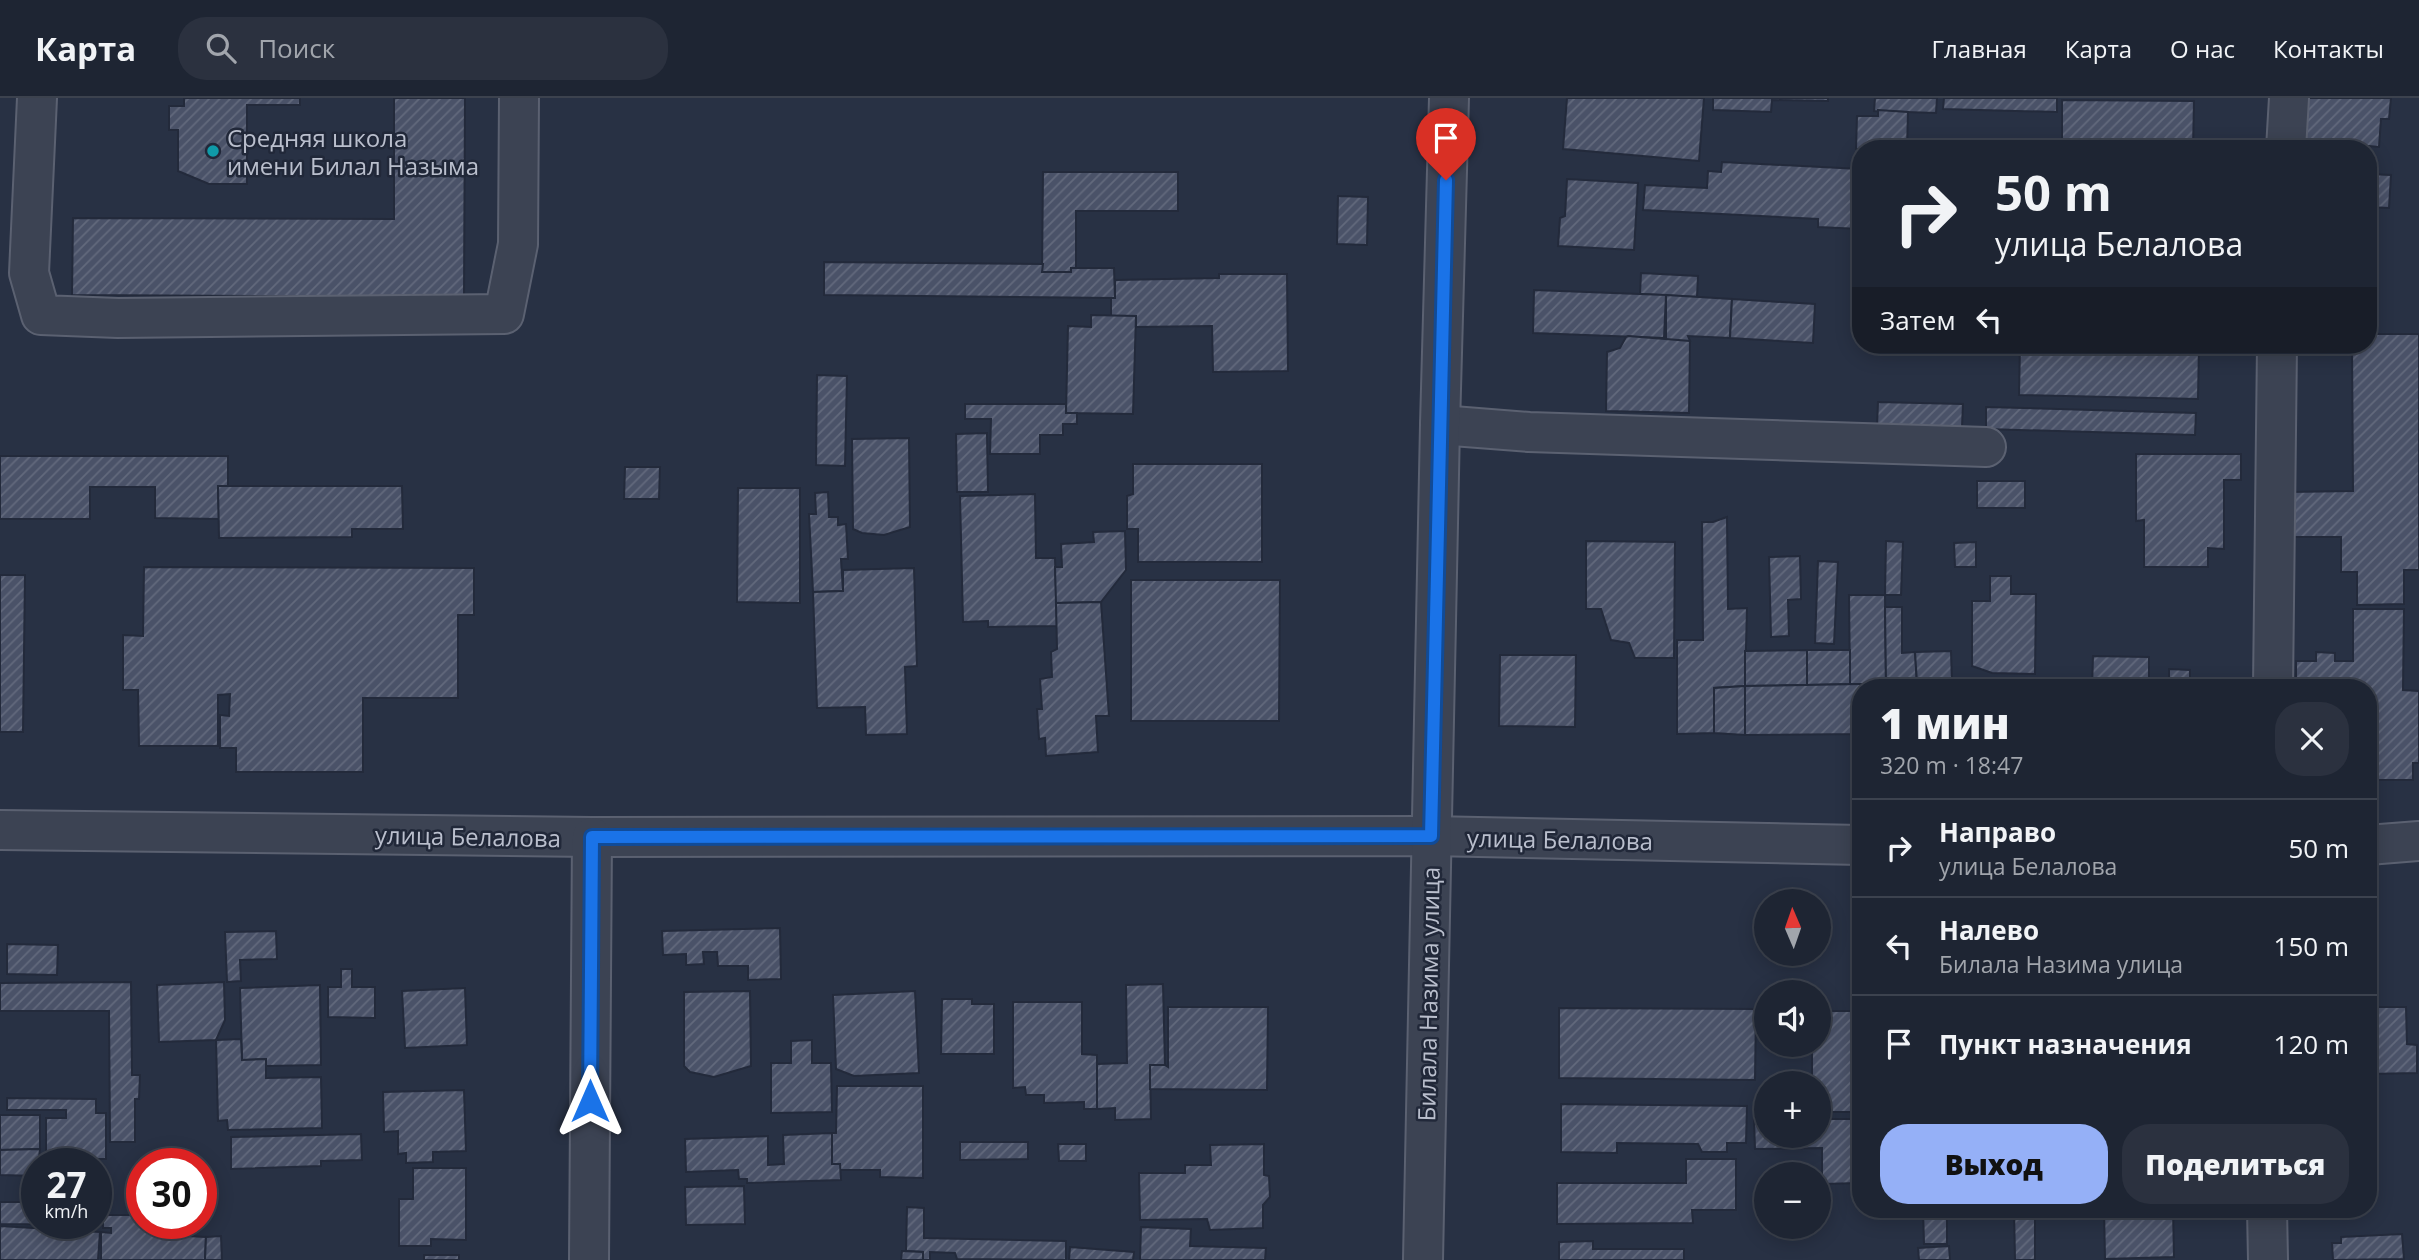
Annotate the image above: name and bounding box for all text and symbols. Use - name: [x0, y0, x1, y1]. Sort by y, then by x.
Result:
- search box: [178, 17, 668, 80]
- text: Карта: [35, 26, 136, 71]
- icon: search: [202, 29, 240, 67]
- text: Поиск: [258, 30, 335, 66]
- text: Главная: [1932, 32, 2027, 65]
- text: Карта: [2065, 32, 2132, 65]
- text: О нас: [2170, 32, 2235, 65]
- text: Контакты: [2273, 32, 2384, 65]
- pin: [1416, 108, 1476, 180]
- icon: arrive: [1427, 119, 1465, 157]
- place label: Средняя школа имени Билал Назыма: [227, 121, 479, 182]
- marker: Средняя школа имени Билал Назыма: [205, 143, 221, 159]
- text: 50 m: [1995, 159, 2112, 225]
- icon: right: [1880, 168, 1971, 259]
- text: улица Белалова: [1995, 222, 2243, 265]
- icon: left: [1970, 301, 2008, 339]
- text: Затем: [1880, 302, 1956, 338]
- text: 1 мин: [1880, 694, 2010, 751]
- button: close: [2275, 702, 2349, 776]
- text: 320 m · 18:47: [1880, 749, 2023, 781]
- text: Направо: [1939, 814, 2056, 850]
- street label: улица Белалова: [375, 818, 561, 854]
- street label: улица Белалова: [1467, 821, 1653, 857]
- icon: right: [1880, 829, 1918, 867]
- text: 50 m: [2288, 830, 2349, 866]
- text: улица Белалова: [1939, 850, 2117, 882]
- street label: Билала Назима улица: [1409, 866, 1447, 1122]
- north arrow: [1754, 889, 1830, 966]
- map controls: [1754, 889, 1831, 1239]
- text: Налево: [1939, 912, 2039, 948]
- icon: left: [1880, 927, 1918, 965]
- text: 150 m: [2274, 928, 2349, 964]
- text: Билала Назима улица: [1939, 948, 2183, 980]
- button: sound: [1754, 980, 1831, 1057]
- icon: arrive: [1880, 1025, 1918, 1063]
- text: Пункт назначения: [1939, 1026, 2192, 1062]
- text: 120 m: [2274, 1026, 2349, 1062]
- position arrow: [553, 1064, 627, 1138]
- button: +: [1754, 1071, 1831, 1148]
- button: Выход: [1880, 1124, 2108, 1204]
- button: Поделиться: [2122, 1124, 2349, 1204]
- speed limit sign: 30: [126, 1148, 217, 1239]
- text: 27: [46, 1161, 87, 1208]
- button: −: [1754, 1162, 1831, 1239]
- text: km/h: [45, 1199, 88, 1223]

